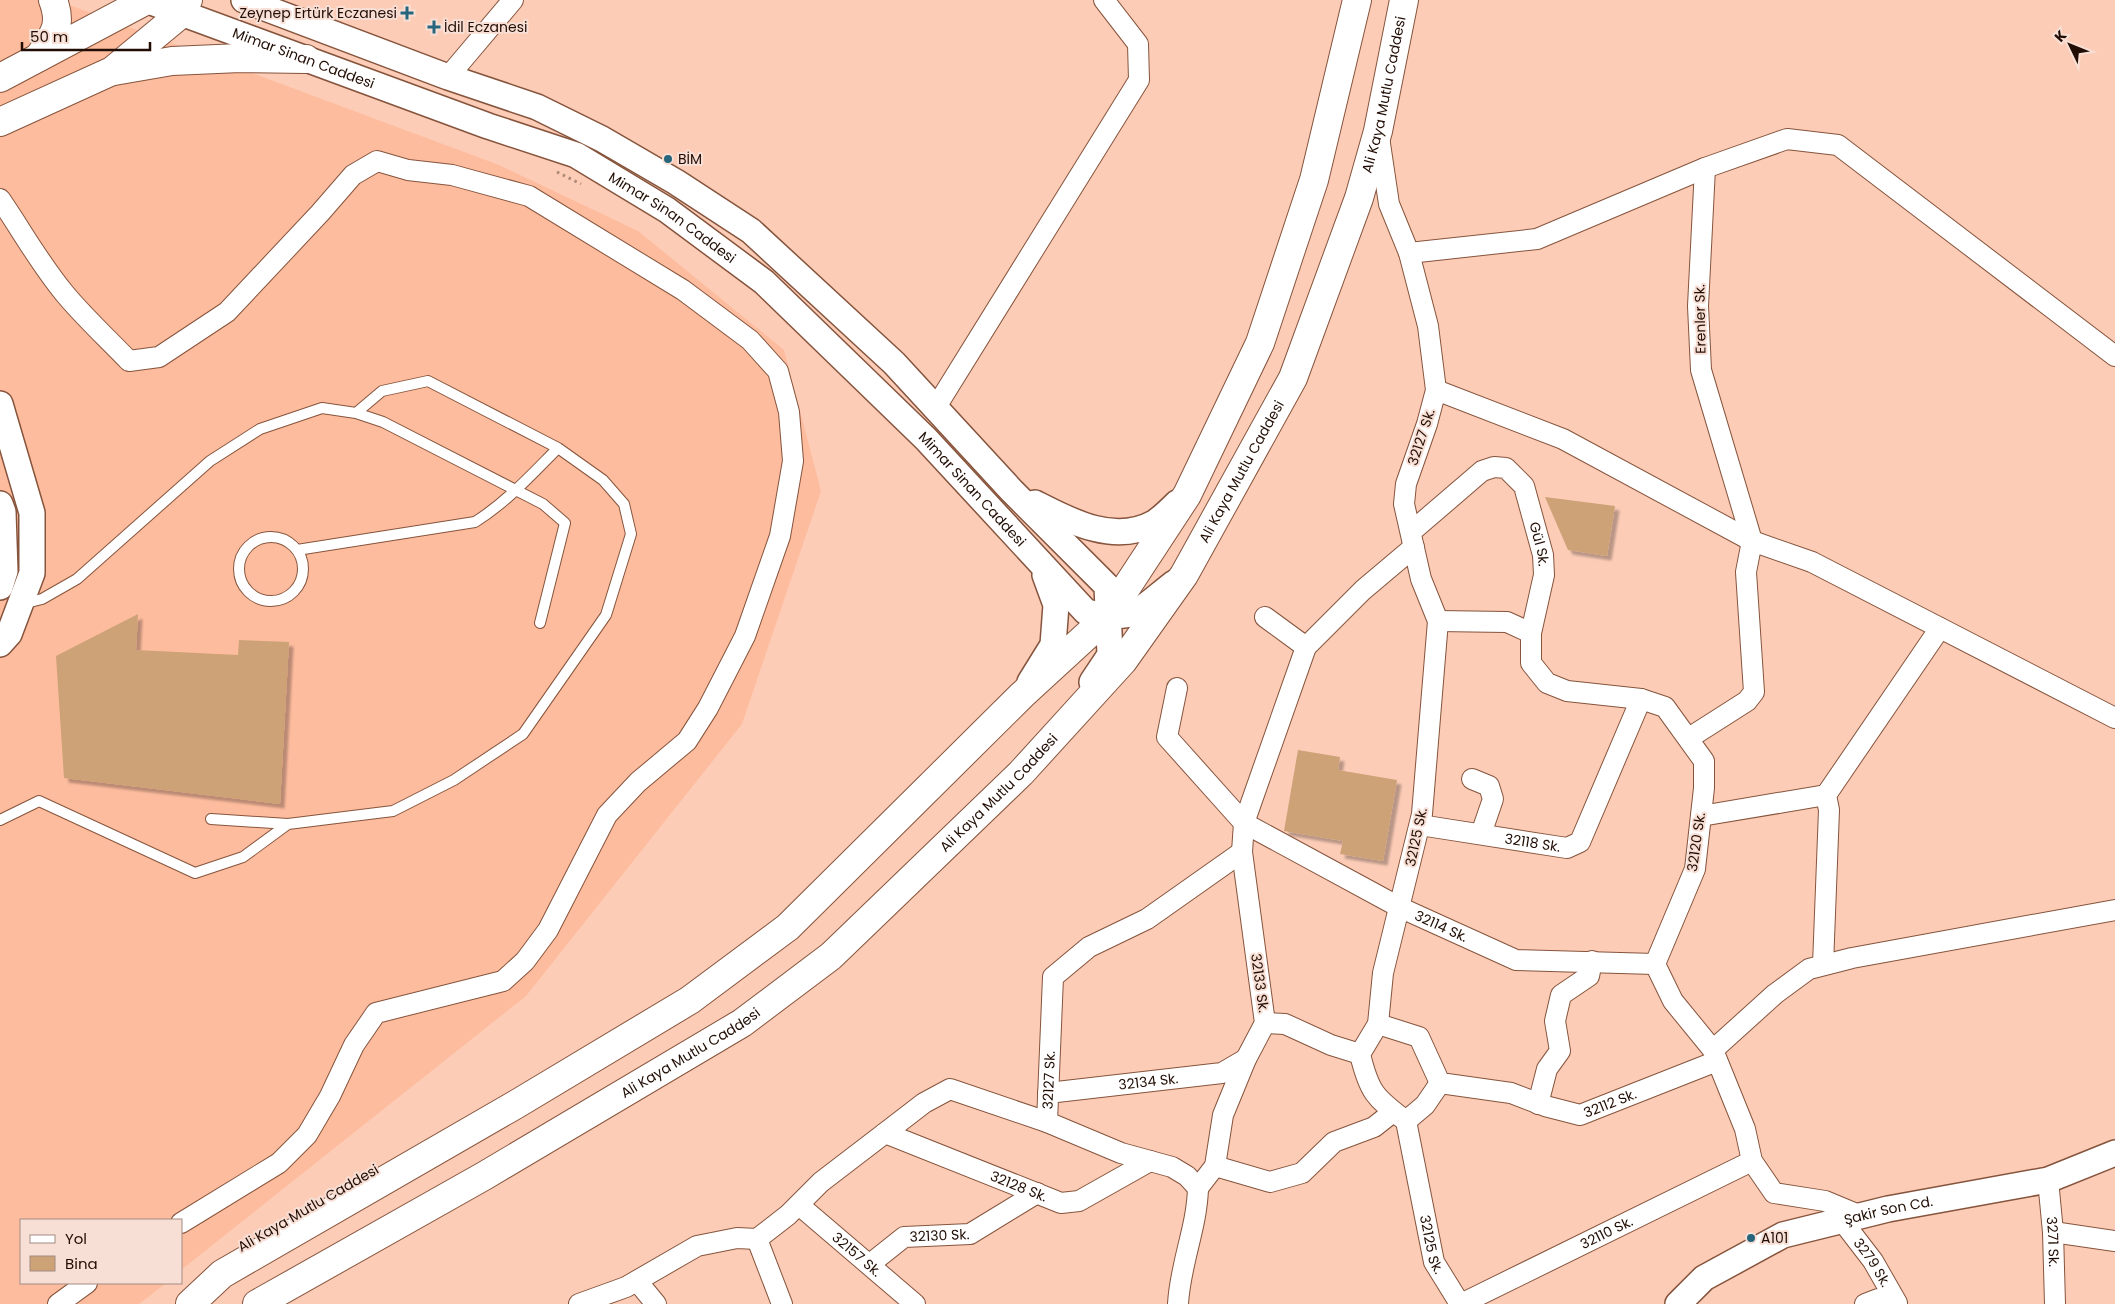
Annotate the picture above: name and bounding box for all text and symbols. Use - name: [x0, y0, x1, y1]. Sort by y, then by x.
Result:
- place label: Zeynep Ertürk Eczanesi: [239, 3, 397, 23]
- marker: Zeynep Ertürk Eczanesi: [401, 7, 413, 19]
- street label: Ali Kaya Mutlu Caddesi: [1357, 14, 1411, 175]
- place label: İdil Eczanesi: [444, 17, 527, 37]
- scale bar: [22, 20, 150, 52]
- north arrow: [2045, 20, 2095, 70]
- marker: İdil Eczanesi: [428, 21, 440, 33]
- street label: Mimar Sinan Caddesi: [230, 23, 377, 93]
- text: 50 m: [30, 26, 68, 47]
- text: K: [2050, 26, 2071, 47]
- place label: BİM: [678, 149, 702, 169]
- marker: BİM: [662, 153, 674, 165]
- street label: Mimar Sinan Caddesi: [605, 167, 740, 268]
- street label: Erenler Sk.: [1689, 284, 1711, 354]
- street label: Ali Kaya Mutlu Caddesi: [1194, 397, 1289, 546]
- street label: 32127 Sk.: [1402, 406, 1440, 468]
- street label: Mimar Sinan Caddesi: [914, 427, 1030, 551]
- street label: Gül Sk.: [1524, 520, 1554, 567]
- street label: Ali Kaya Mutlu Caddesi: [935, 729, 1062, 856]
- street label: 32125 Sk.: [1400, 806, 1432, 868]
- street label: 32120 Sk.: [1682, 811, 1710, 873]
- street label: 32118 Sk.: [1503, 828, 1562, 857]
- street label: 32114 Sk.: [1411, 905, 1471, 947]
- street label: 32133 Sk.: [1246, 952, 1274, 1014]
- street label: Ali Kaya Mutlu Caddesi: [617, 1003, 764, 1103]
- street label: 32127 Sk.: [1038, 1050, 1060, 1110]
- street label: 32134 Sk.: [1117, 1068, 1179, 1095]
- street label: 32112 Sk.: [1580, 1084, 1639, 1123]
- street label: Ali Kaya Mutlu Caddesi: [234, 1159, 382, 1257]
- street label: 32128 Sk.: [987, 1166, 1050, 1207]
- street label: Şakir Son Cd.: [1842, 1191, 1934, 1230]
- street label: 32110 Sk.: [1577, 1211, 1636, 1254]
- street label: 32125 Sk.: [1415, 1213, 1449, 1278]
- street label: 3271 Sk.: [2042, 1216, 2064, 1267]
- legend: [20, 1219, 182, 1284]
- street label: 32130 Sk.: [909, 1224, 970, 1247]
- street label: 32157 Sk.: [828, 1227, 886, 1281]
- text: Yol: [65, 1228, 87, 1249]
- place label: A101: [1761, 1228, 1788, 1248]
- marker: A101: [1745, 1232, 1757, 1244]
- street label: 3279 Sk.: [1849, 1234, 1896, 1291]
- text: Bina: [65, 1253, 98, 1274]

